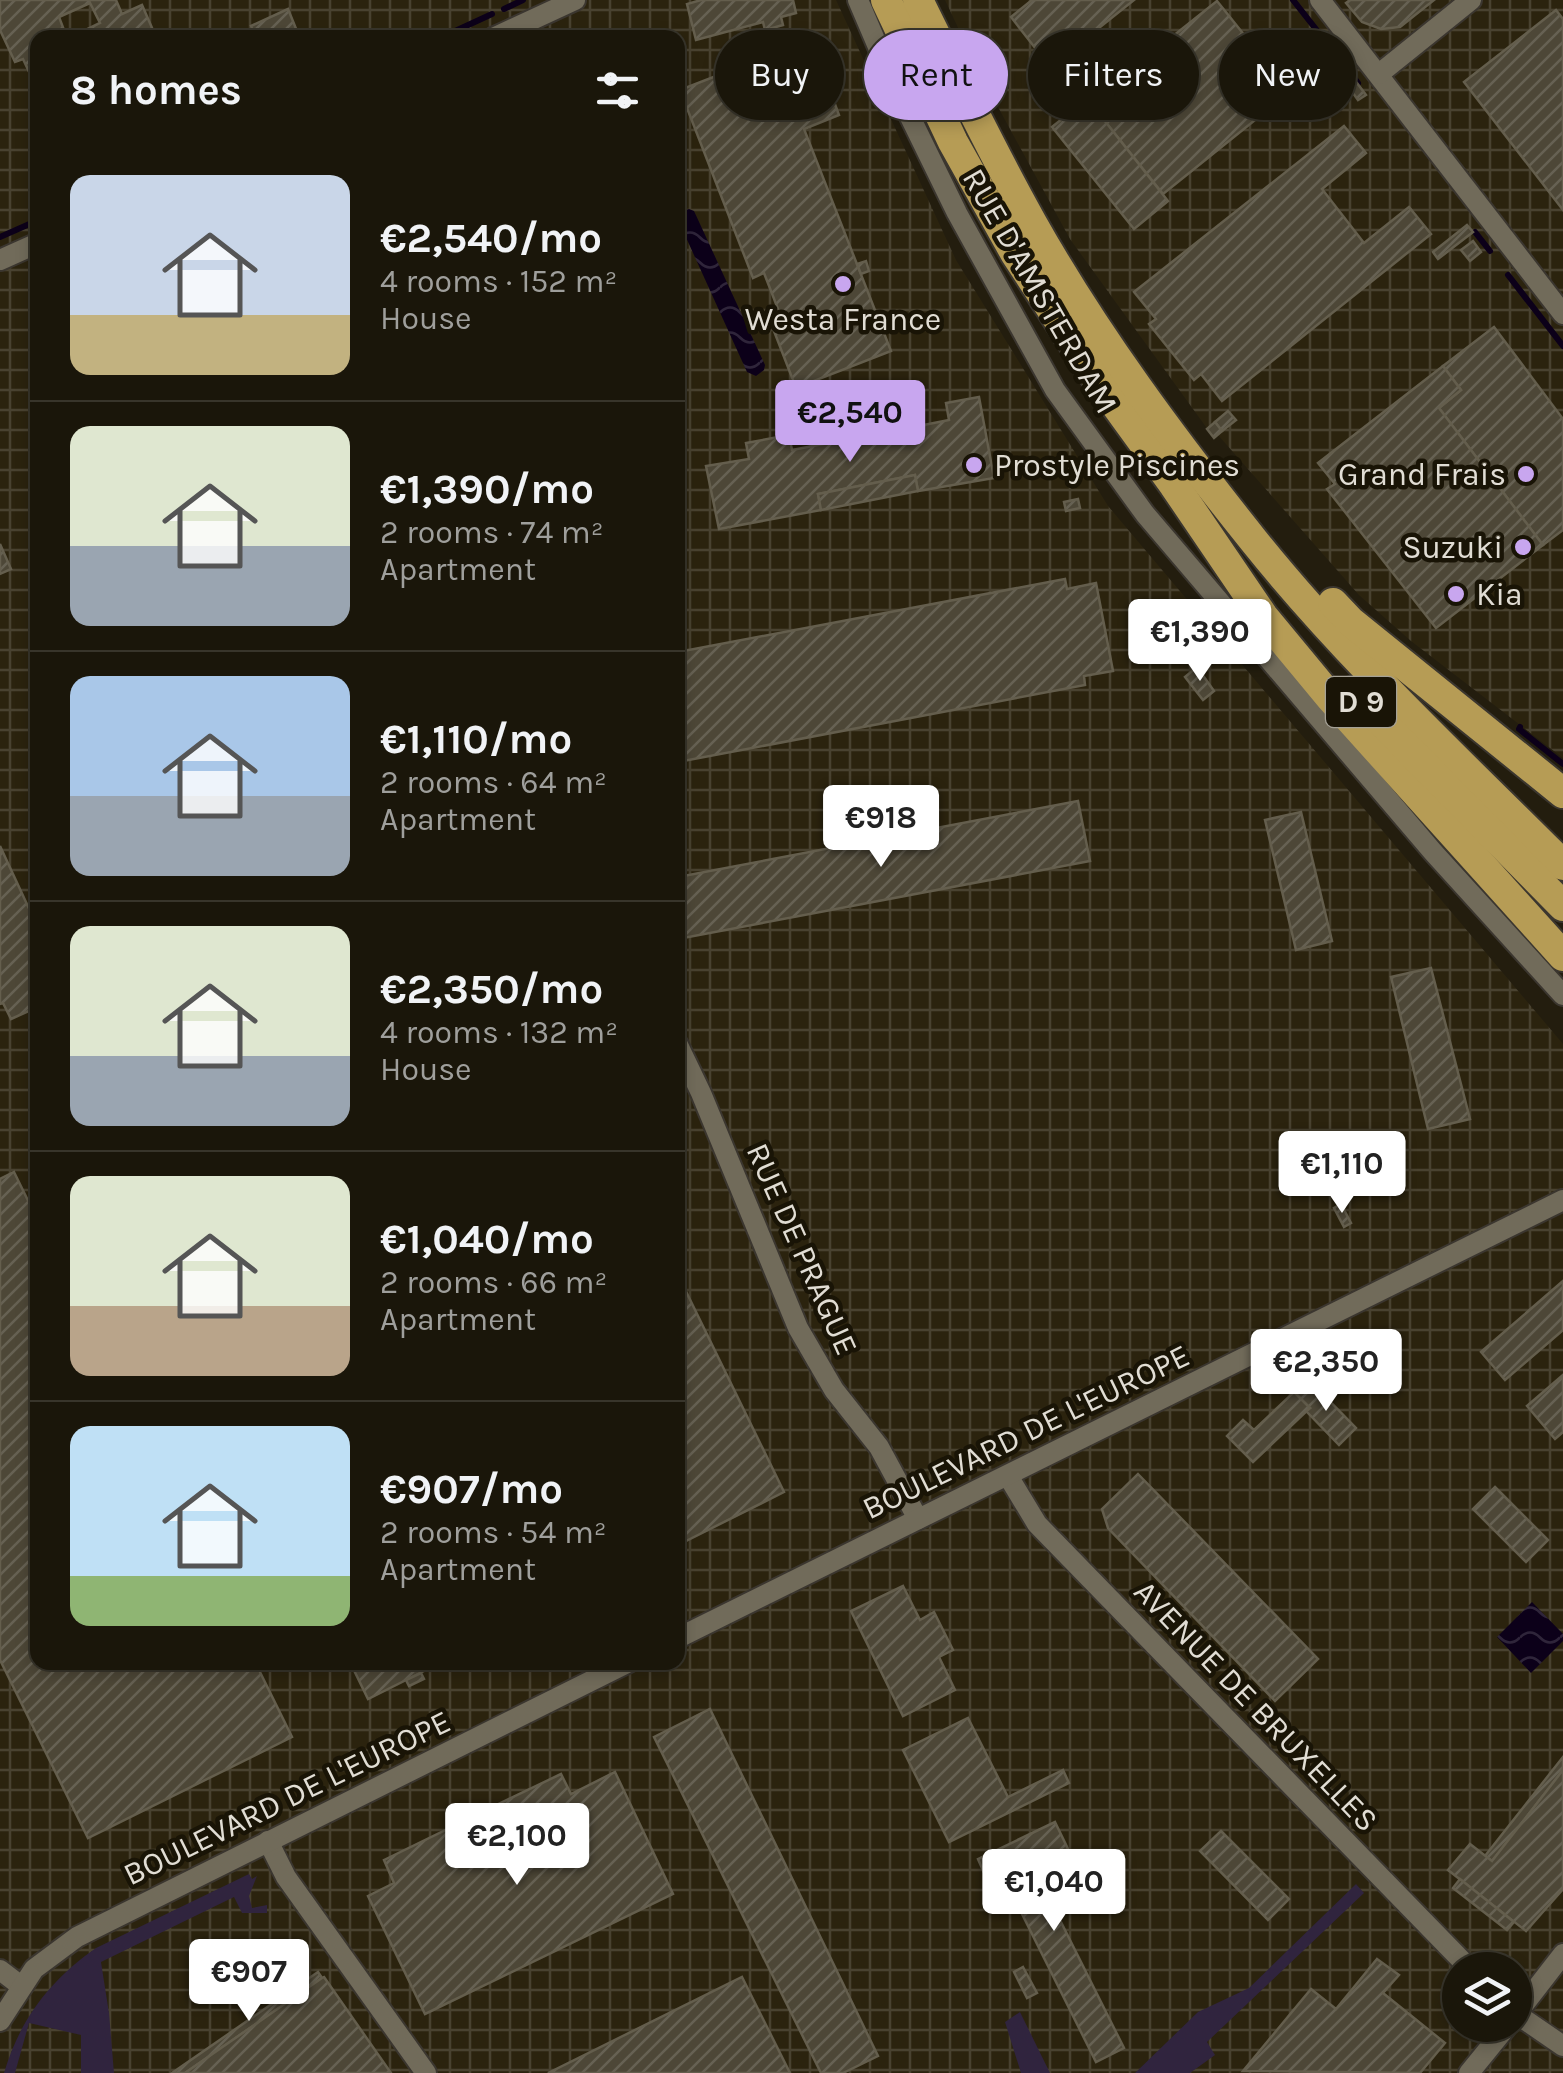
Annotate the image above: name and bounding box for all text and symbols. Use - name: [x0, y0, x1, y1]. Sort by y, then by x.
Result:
- chip: Buy: [715, 30, 844, 120]
- chip: Rent: [864, 30, 1008, 120]
- chip: Filters: [1028, 30, 1199, 120]
- chip: New: [1219, 30, 1356, 120]
- icon: filters: [590, 63, 645, 118]
- text: 8 homes: [70, 65, 242, 115]
- street label: RUE D'AMSTERDAM: [955, 162, 1125, 420]
- text: €2,540/mo: [380, 213, 602, 263]
- icon: home: [150, 215, 270, 335]
- text: 4 rooms · 152 m²: [380, 263, 617, 300]
- marker: Westa France: [832, 273, 854, 295]
- text: House: [380, 300, 472, 337]
- place label: Westa France: [745, 301, 941, 338]
- pin: €2,540: [769, 380, 931, 465]
- text: €2,540: [797, 394, 903, 431]
- place label: Prostyle Piscines: [994, 447, 1240, 484]
- marker: Prostyle Piscines: [963, 454, 985, 476]
- place label: Grand Frais: [1338, 456, 1506, 493]
- marker: Grand Frais: [1515, 463, 1537, 485]
- text: €1,390/mo: [380, 464, 594, 514]
- icon: home: [150, 466, 270, 586]
- text: 2 rooms · 74 m²: [380, 514, 604, 551]
- place label: Suzuki: [1402, 529, 1503, 566]
- marker: Suzuki: [1512, 536, 1534, 558]
- text: Apartment: [380, 551, 536, 588]
- place label: Kia: [1476, 576, 1523, 613]
- marker: Kia: [1445, 583, 1467, 605]
- pin: €1,390: [1119, 599, 1281, 684]
- text: €1,390: [1150, 613, 1250, 650]
- road number: D 9: [1326, 677, 1396, 727]
- text: €1,110/mo: [380, 714, 572, 764]
- icon: home: [150, 716, 270, 836]
- text: 2 rooms · 64 m²: [380, 764, 607, 801]
- pin: €918: [822, 785, 940, 870]
- text: €918: [845, 799, 917, 836]
- text: Apartment: [380, 801, 536, 838]
- text: €2,350/mo: [380, 964, 603, 1014]
- icon: home: [150, 966, 270, 1086]
- text: 4 rooms · 132 m²: [380, 1014, 618, 1051]
- text: House: [380, 1051, 472, 1088]
- pin: €1,110: [1261, 1131, 1423, 1216]
- street label: RUE DE PRAGUE: [739, 1137, 865, 1361]
- text: €1,110: [1301, 1145, 1383, 1182]
- text: €1,040/mo: [380, 1214, 594, 1264]
- icon: home: [150, 1216, 270, 1336]
- text: 2 rooms · 66 m²: [380, 1264, 607, 1301]
- text: Apartment: [380, 1301, 536, 1338]
- pin: €2,350: [1245, 1329, 1407, 1414]
- street label: BOULEVARD DE L'EUROPE: [857, 1337, 1195, 1527]
- text: €2,350: [1273, 1343, 1379, 1380]
- text: €907/mo: [380, 1464, 563, 1514]
- icon: home: [150, 1466, 270, 1586]
- text: 2 rooms · 54 m²: [380, 1514, 607, 1551]
- text: Apartment: [380, 1551, 536, 1588]
- street label: AVENUE DE BRUXELLES: [1126, 1573, 1386, 1839]
- street label: BOULEVARD DE L'EUROPE: [118, 1703, 456, 1893]
- pin: €2,100: [436, 1803, 598, 1888]
- text: €2,100: [467, 1817, 567, 1854]
- pin: €1,040: [973, 1849, 1135, 1934]
- text: €1,040: [1004, 1863, 1104, 1900]
- pin: €907: [190, 1939, 308, 2024]
- map controls: [1442, 1952, 1532, 2042]
- button: layers: [1442, 1952, 1532, 2042]
- text: €907: [211, 1953, 287, 1990]

